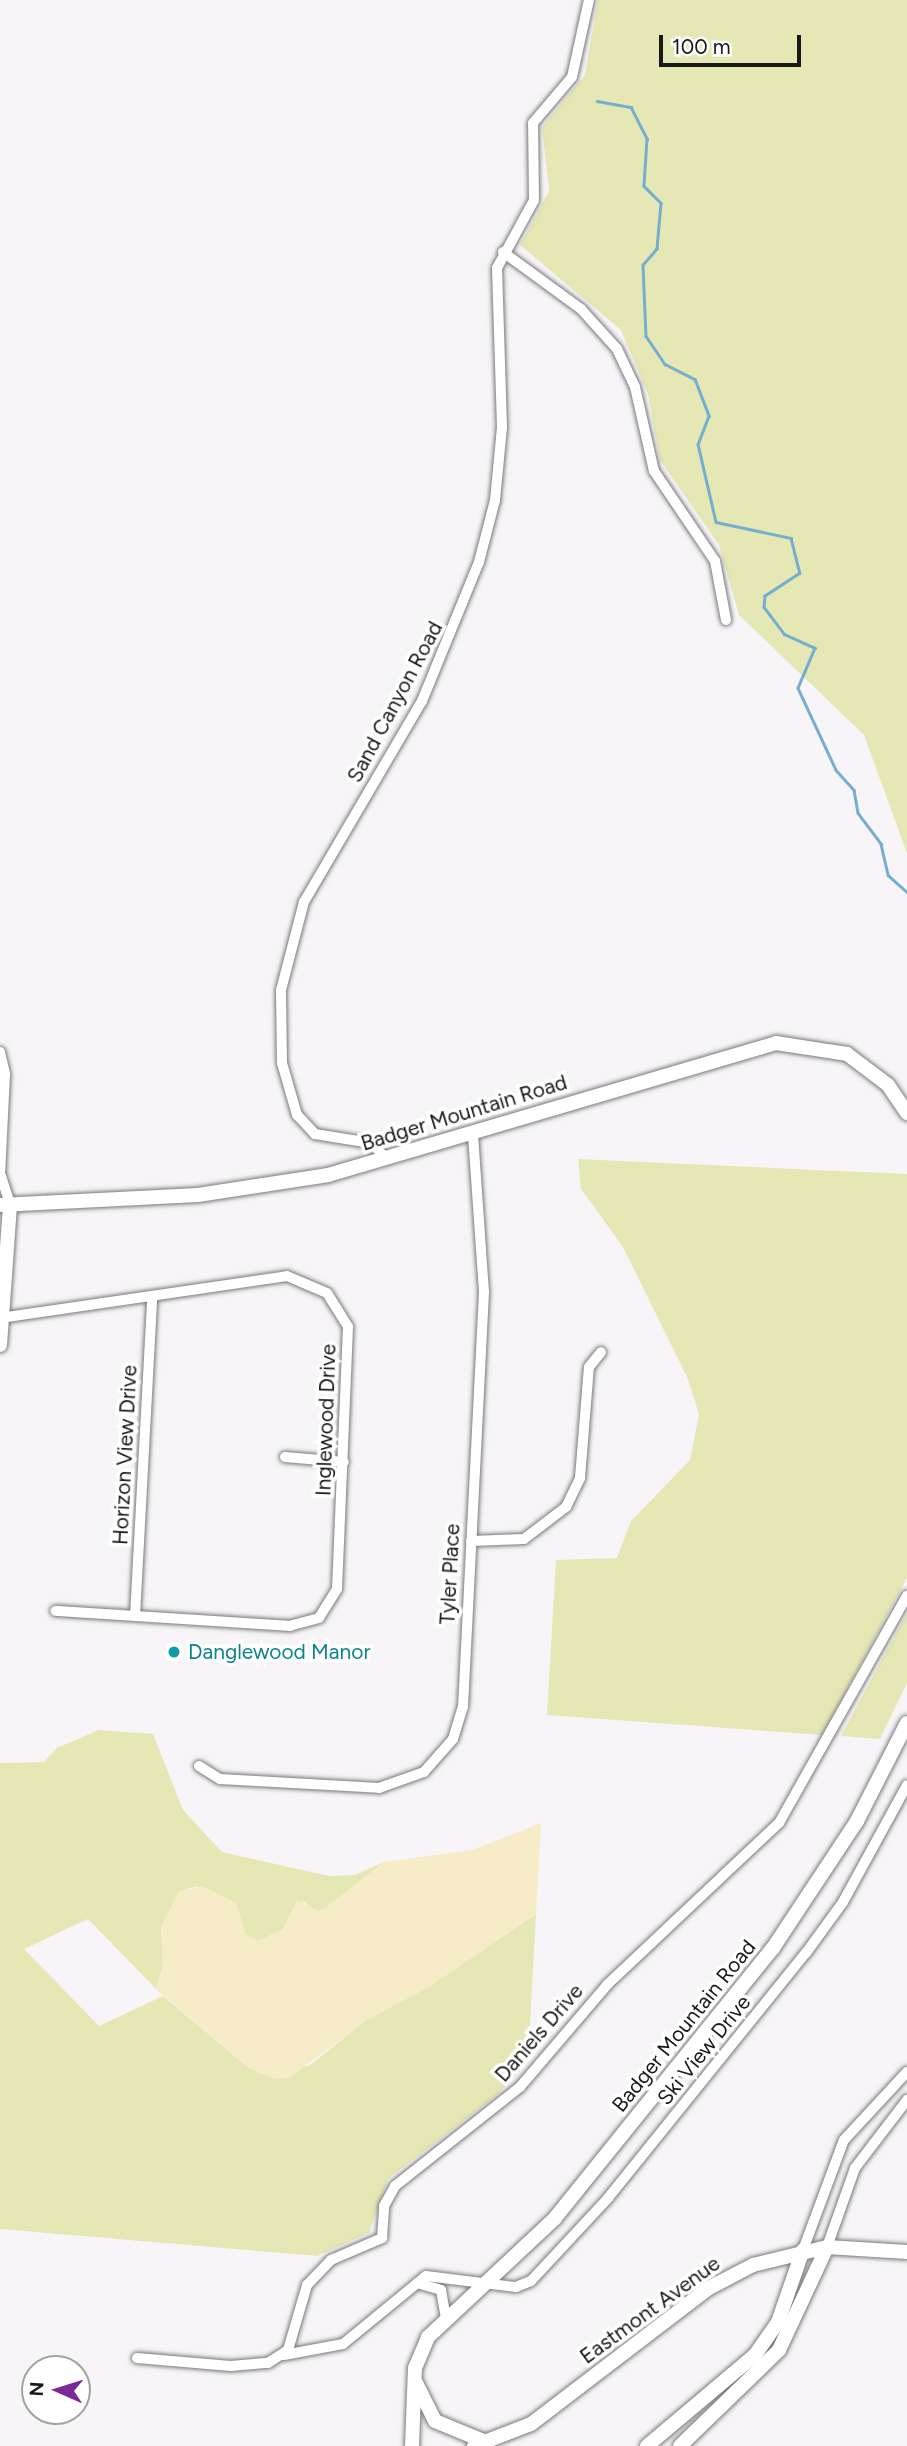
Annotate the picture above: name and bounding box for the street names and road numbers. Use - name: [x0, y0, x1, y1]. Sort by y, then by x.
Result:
- street label: Sand Canyon Road: [342, 617, 448, 787]
- street label: Badger Mountain Road: [358, 1070, 570, 1156]
- street label: Inglewood Drive: [311, 1344, 341, 1496]
- street label: Horizon View Drive: [108, 1364, 142, 1546]
- street label: Tyler Place: [435, 1523, 465, 1625]
- street label: Badger Mountain Road: [607, 1935, 761, 2117]
- street label: Daniels Drive: [490, 1979, 588, 2087]
- street label: Ski View Drive: [652, 1990, 756, 2110]
- street label: Eastmont Avenue: [575, 2251, 725, 2369]

